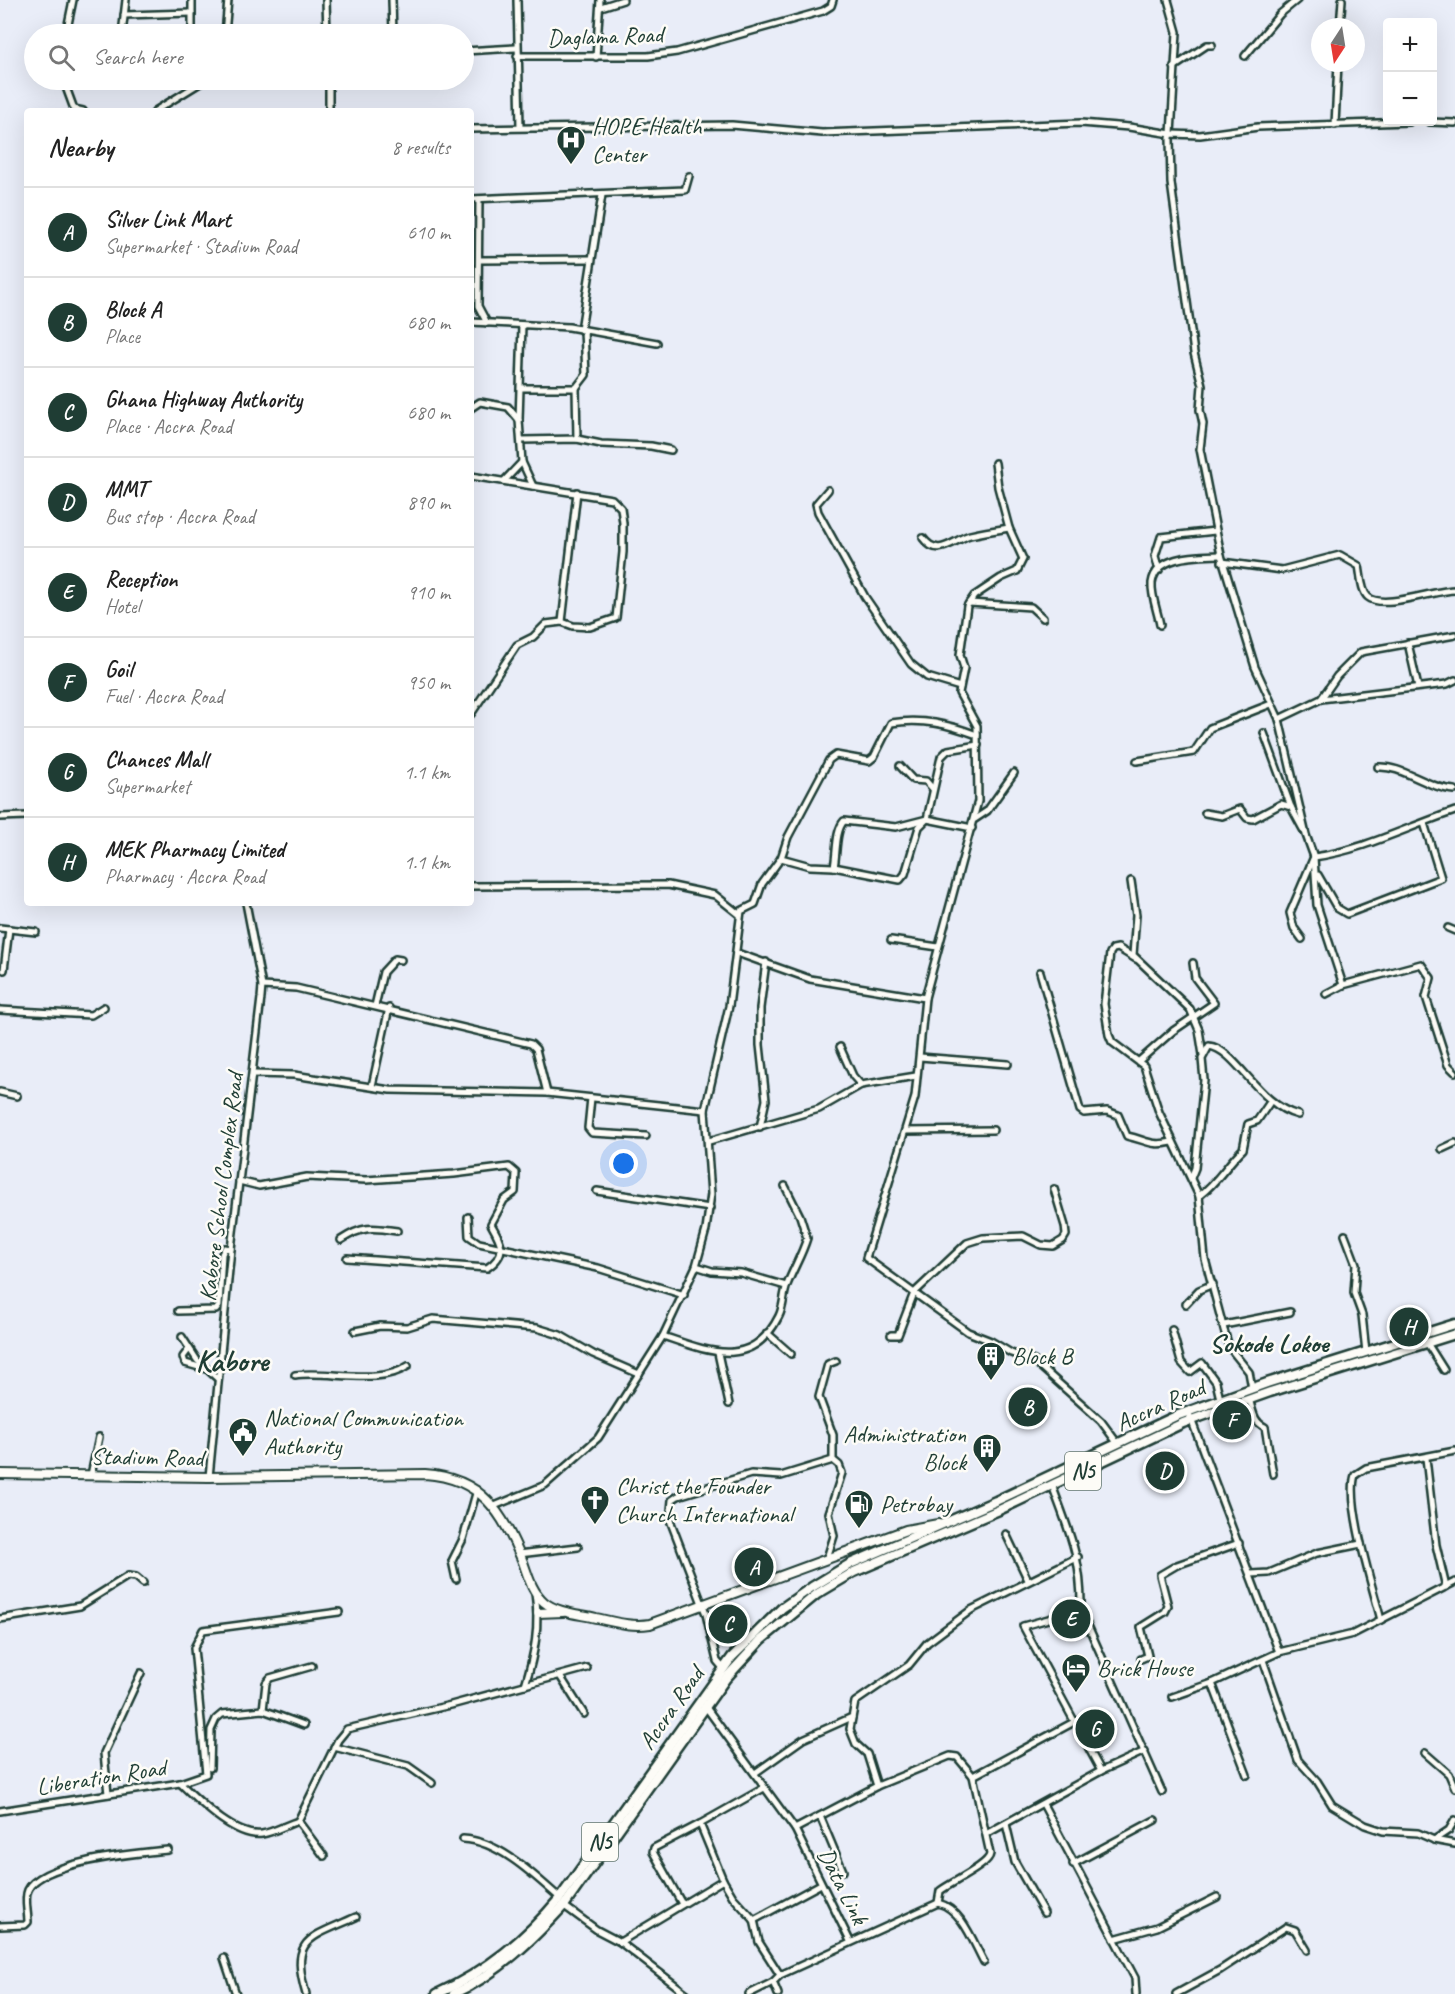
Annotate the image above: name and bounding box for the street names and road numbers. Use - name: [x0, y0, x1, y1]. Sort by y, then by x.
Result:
- street label: Daglama Road: [547, 19, 667, 53]
- street label: Kabore School Complex Road: [192, 1068, 250, 1303]
- street label: Accra Road: [1111, 1371, 1212, 1438]
- street label: Stadium Road: [90, 1441, 207, 1473]
- road number: N5: [1065, 1452, 1101, 1490]
- street label: Accra Road: [632, 1658, 712, 1755]
- street label: Liberation Road: [34, 1751, 171, 1802]
- road number: N5: [582, 1823, 618, 1861]
- street label: Data Link: [811, 1843, 876, 1931]

